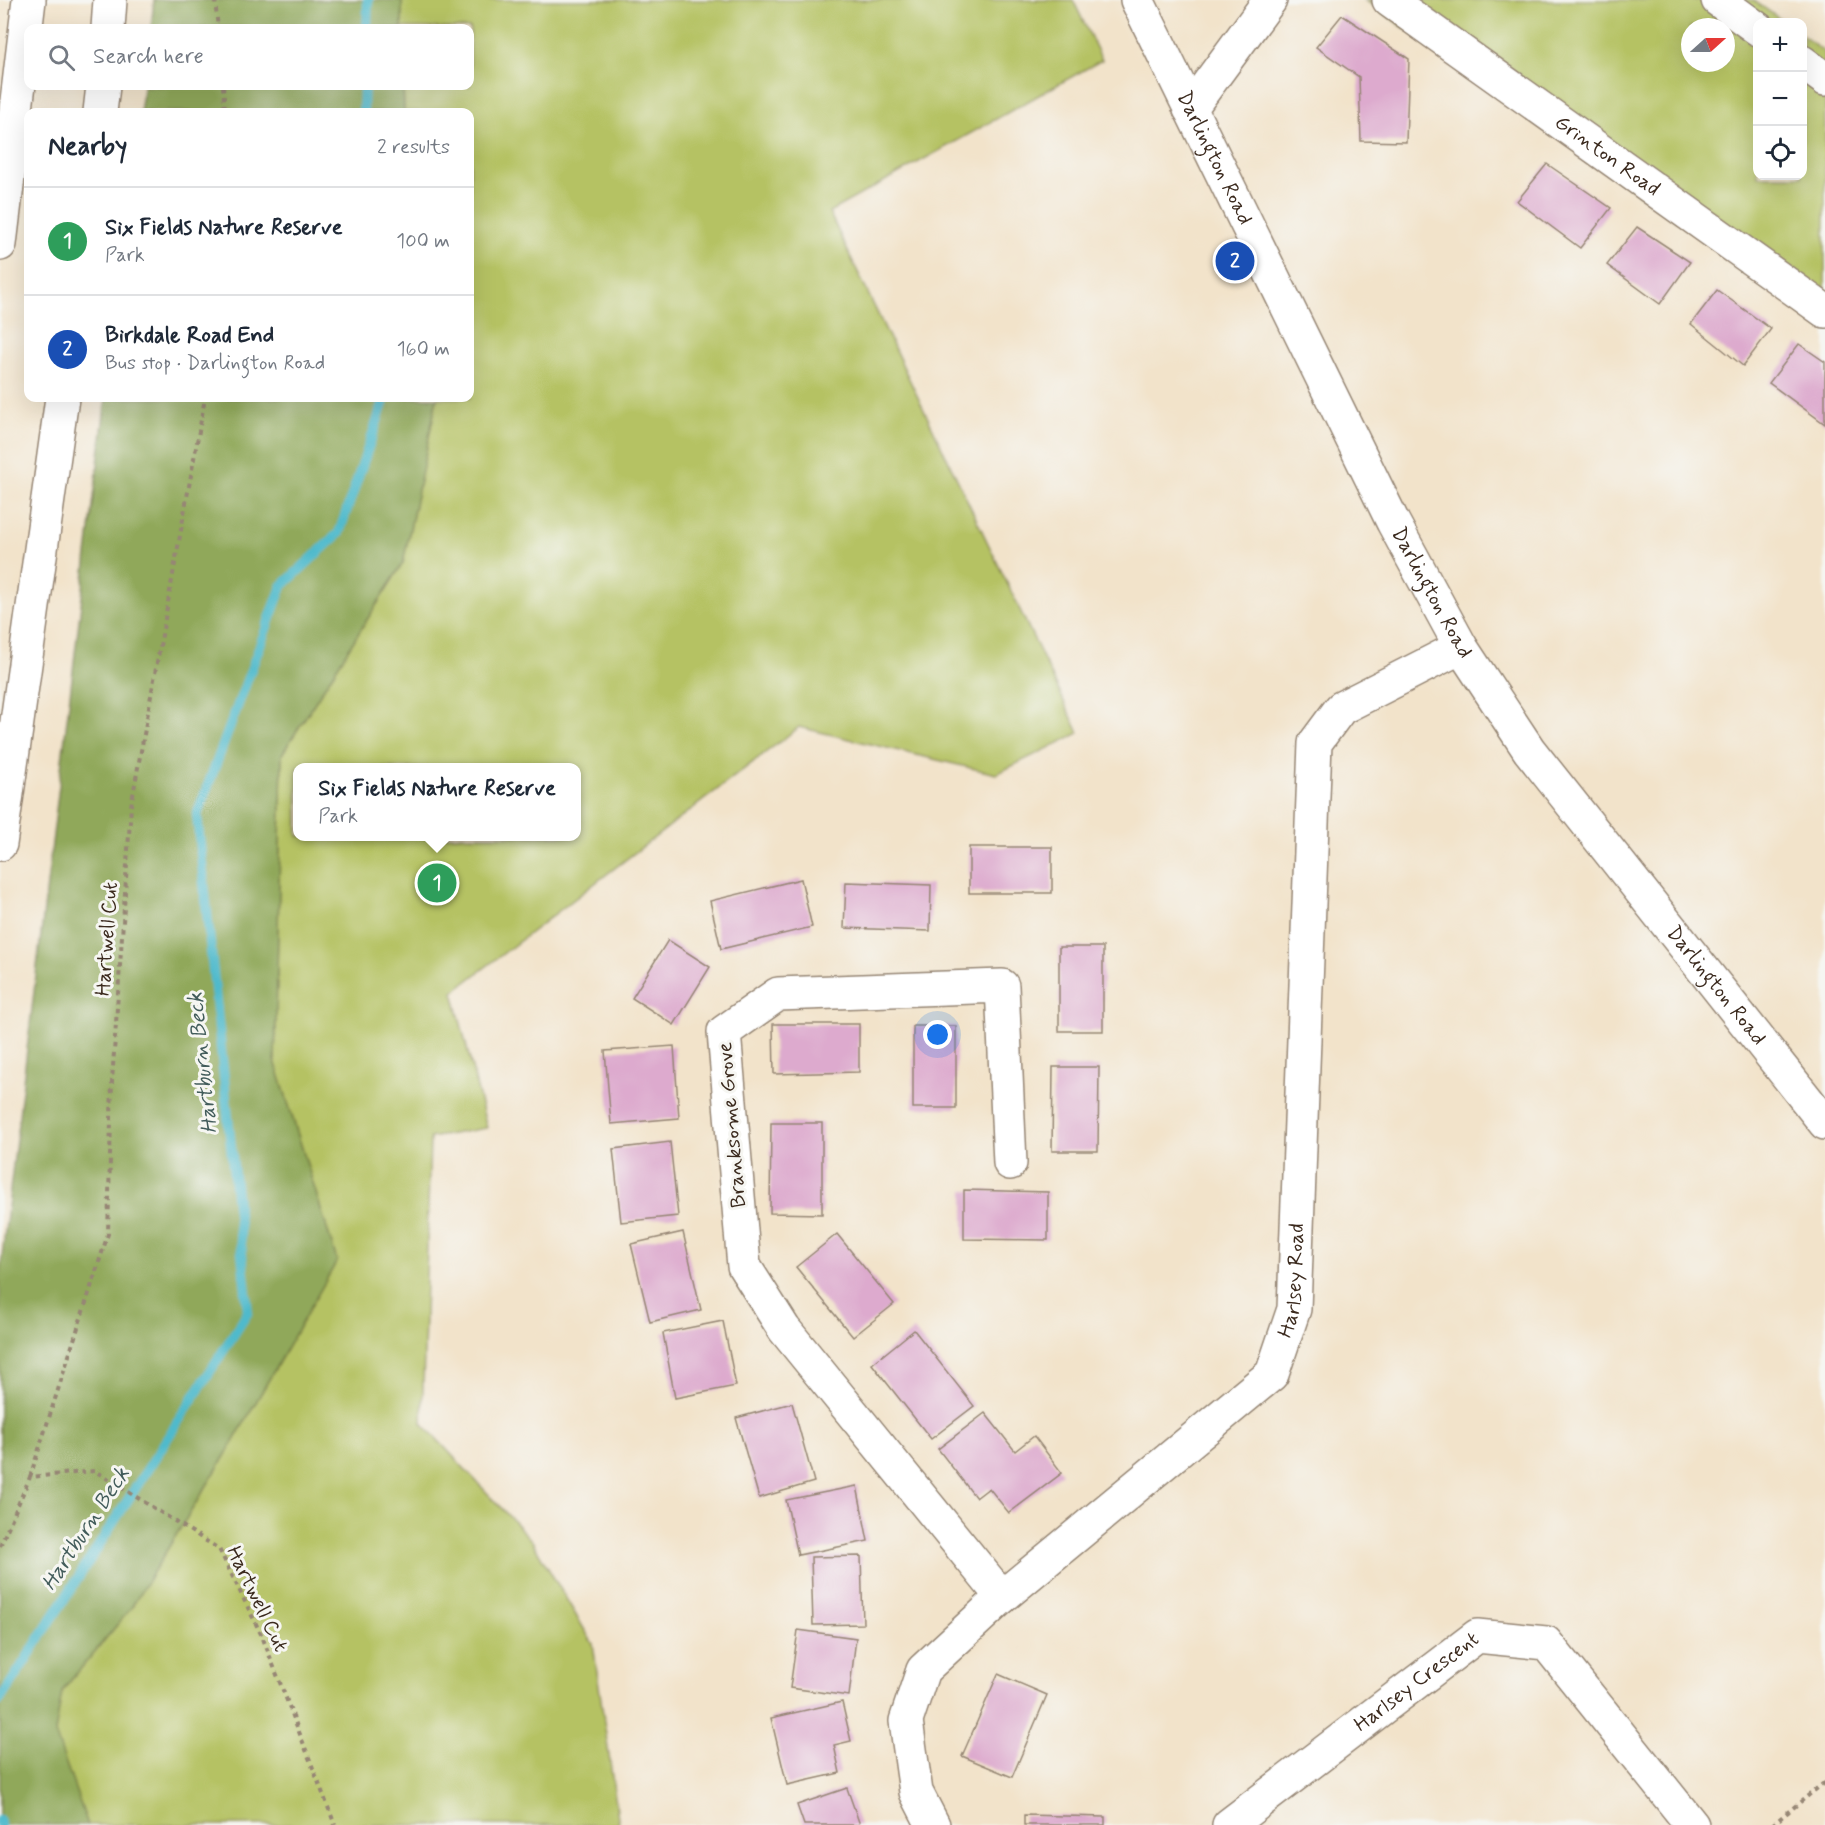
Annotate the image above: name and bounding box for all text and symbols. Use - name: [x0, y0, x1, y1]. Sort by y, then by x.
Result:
- north arrow: [1681, 18, 1735, 72]
- map controls: [1753, 18, 1807, 180]
- button: +: [1753, 18, 1807, 72]
- search box: [24, 24, 474, 90]
- icon: search: [45, 41, 78, 74]
- text: Search here: [93, 43, 204, 71]
- button: −: [1753, 72, 1807, 126]
- street label: Darlington Road: [1170, 87, 1259, 230]
- street label: Grinton Road: [1549, 108, 1666, 203]
- button: locate: [1753, 126, 1807, 180]
- text: Nearby: [48, 130, 127, 164]
- text: 2 results: [377, 134, 450, 161]
- text: Six Fields Nature Reserve: [105, 214, 343, 242]
- text: 1: [63, 228, 72, 255]
- text: 100 m: [396, 228, 450, 255]
- pin: 2: [1216, 238, 1254, 284]
- text: Park: [105, 242, 145, 269]
- text: Birkdale Road End: [105, 322, 274, 350]
- text: 2: [63, 336, 72, 363]
- text: 160 m: [397, 336, 450, 363]
- text: Bus stop · Darlington Road: [105, 350, 325, 377]
- street label: Darlington Road: [1384, 522, 1479, 664]
- popup: [293, 763, 581, 841]
- text: Six Fields Nature Reserve: [318, 775, 556, 803]
- text: Park: [318, 803, 358, 830]
- pin: 1: [418, 860, 456, 906]
- street label: Hartwell Cut: [89, 881, 125, 997]
- street label: Darlington Road: [1660, 920, 1772, 1051]
- water label: Hartburn Beck: [182, 991, 224, 1135]
- your location: [923, 1020, 952, 1049]
- street label: Branksome Grove: [711, 1041, 753, 1209]
- street label: Harlsey Road: [1271, 1223, 1311, 1342]
- water label: Hartburn Beck: [36, 1462, 136, 1596]
- street label: Hartwell Cut: [219, 1541, 295, 1657]
- street label: Harlsey Crescent: [1348, 1625, 1485, 1739]

